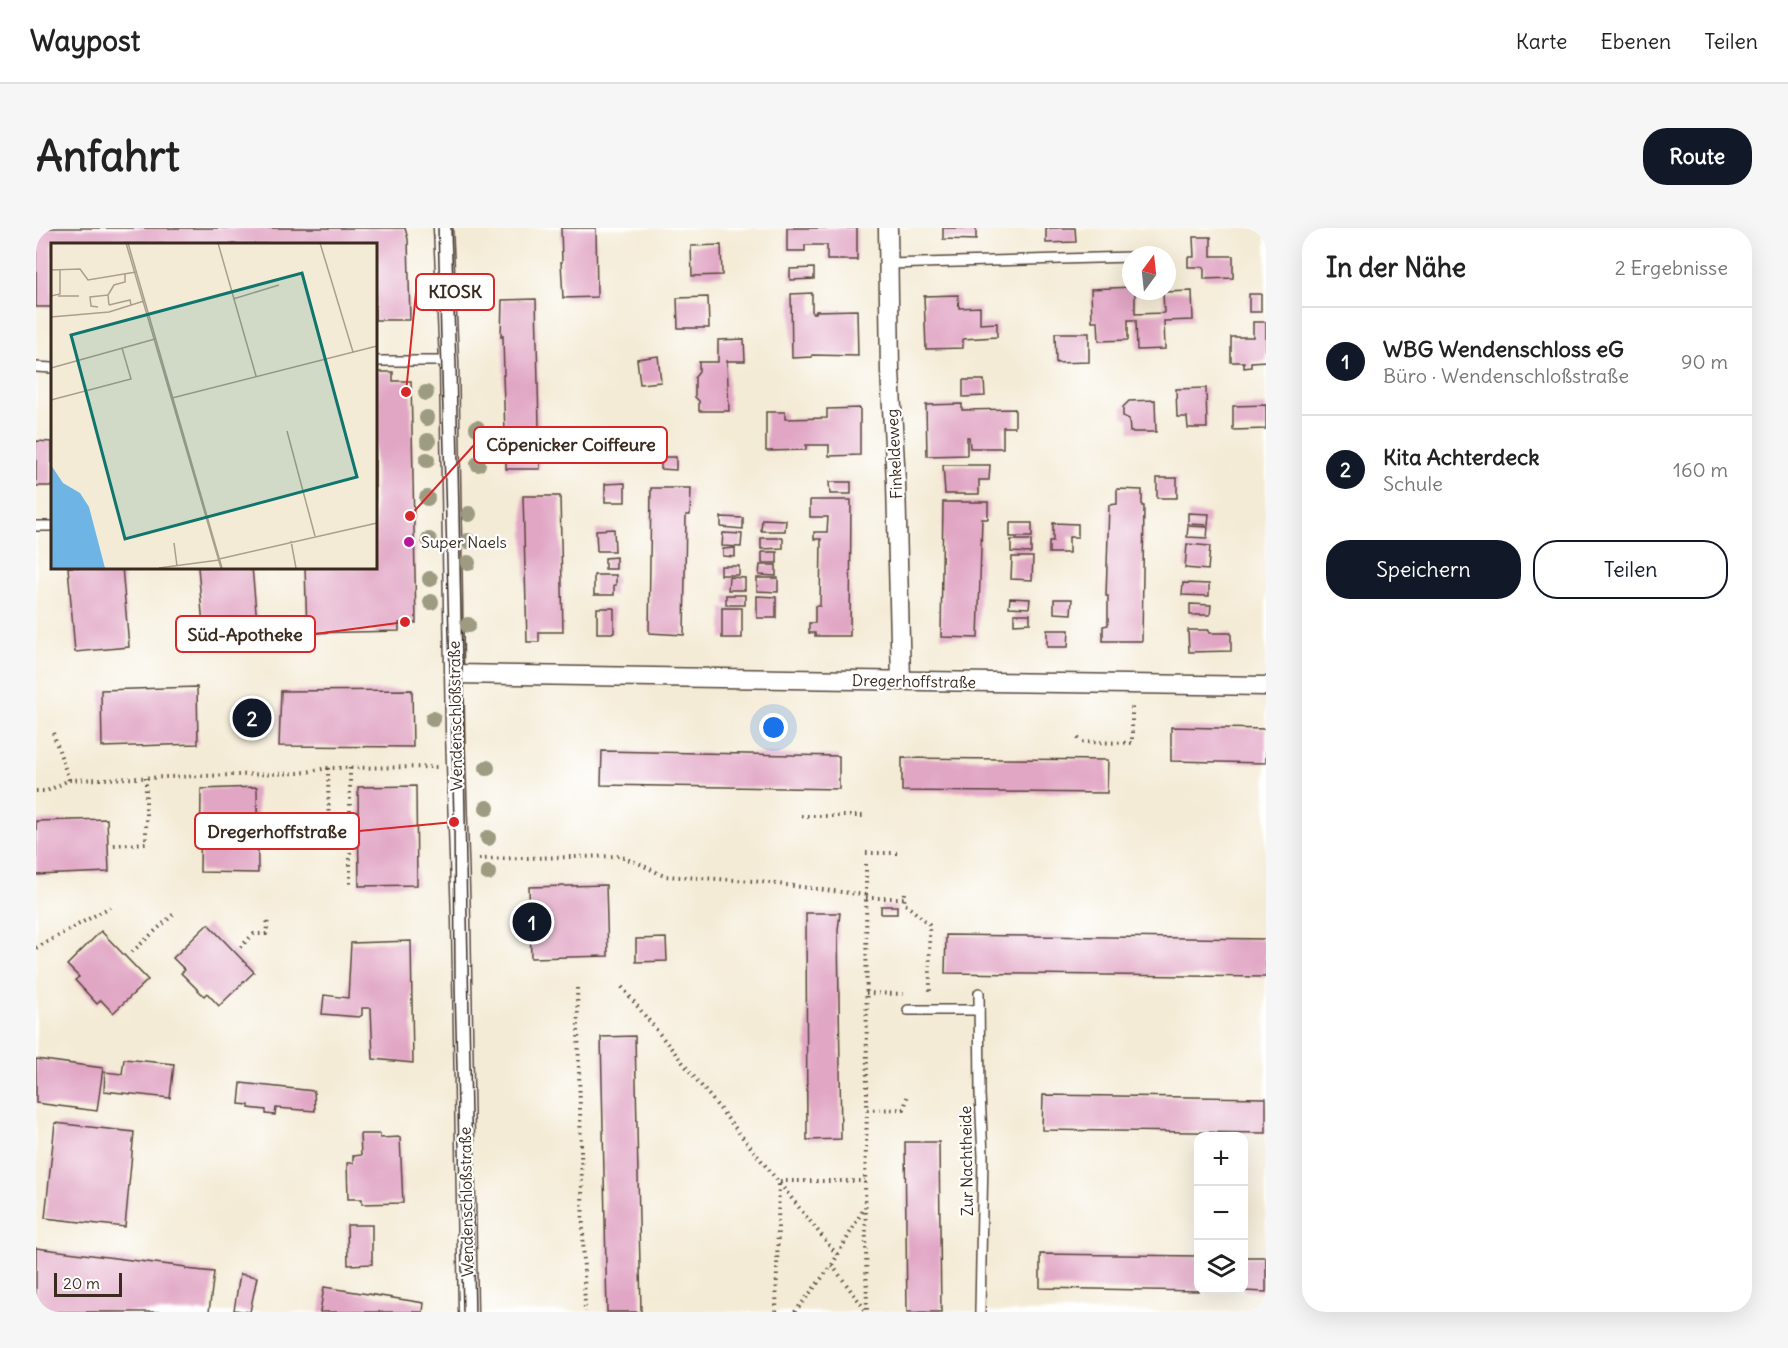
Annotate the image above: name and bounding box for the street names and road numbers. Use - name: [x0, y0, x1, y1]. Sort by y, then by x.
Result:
- street label: Finkeldeweg: [882, 408, 906, 500]
- street label: Wendenschloßstraße: [444, 641, 466, 791]
- street label: Dregerhoffstraße: [852, 670, 976, 692]
- street label: Zur Nachtheide: [955, 1106, 977, 1216]
- street label: Wendenschloßstraße: [455, 1127, 477, 1277]

